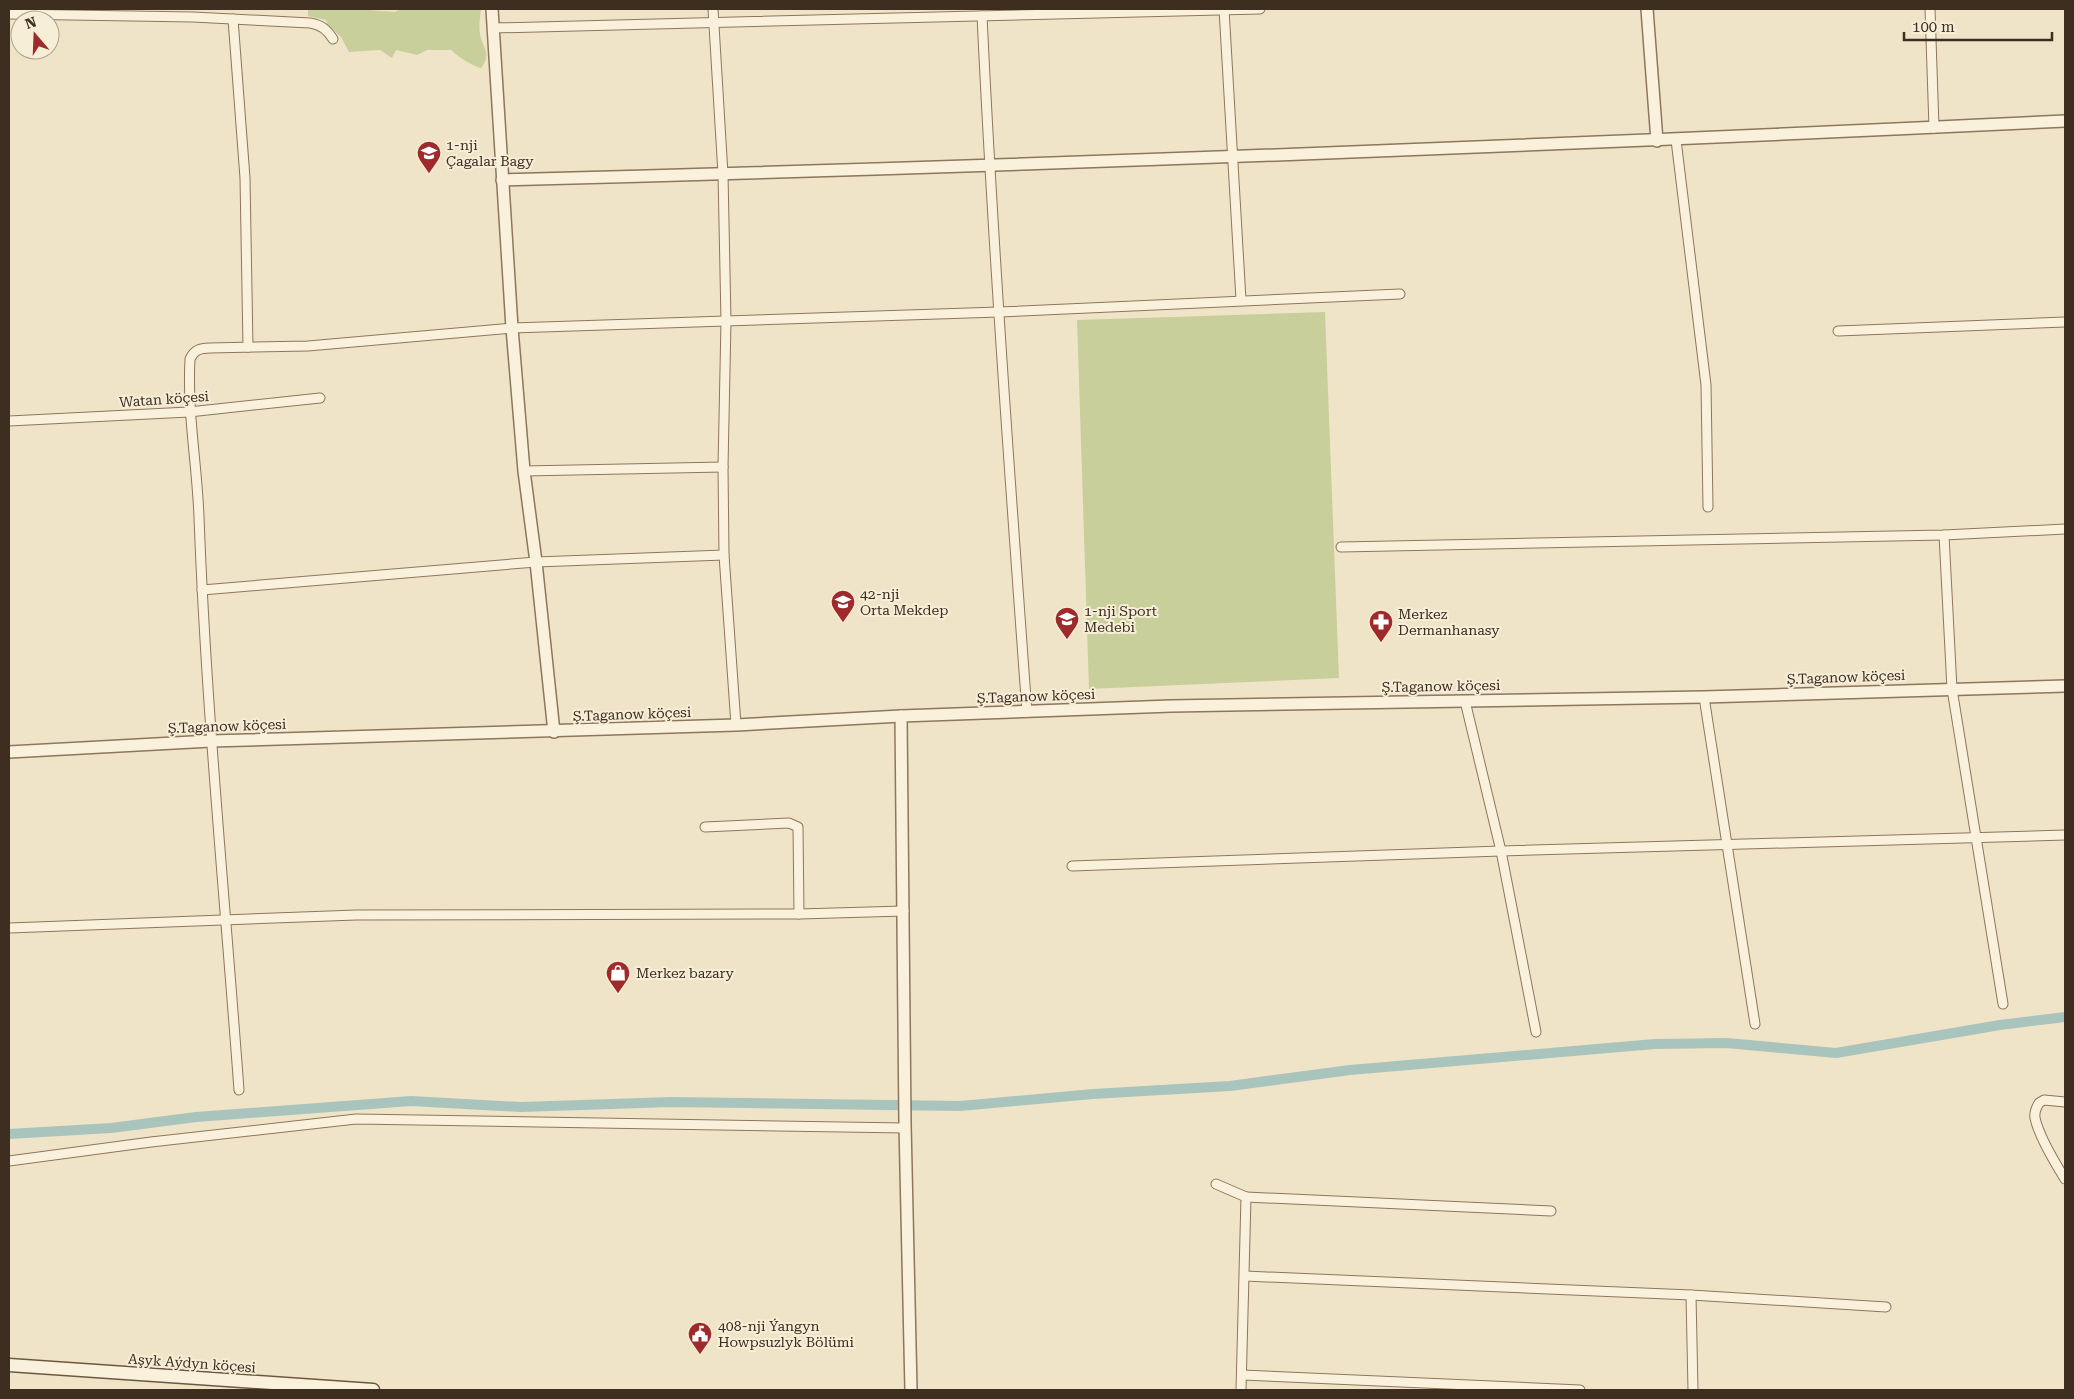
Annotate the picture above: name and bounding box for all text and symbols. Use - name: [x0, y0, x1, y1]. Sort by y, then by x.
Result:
- north arrow: [10, 10, 60, 60]
- scale bar: [1904, 10, 2052, 42]
- text: N: [23, 13, 39, 32]
- text: 100 m: [1912, 18, 1955, 36]
- place label: 1-nji Çagalar Bagy: [446, 137, 534, 169]
- school or university icon: 1-nji Çagalar Bagy: [416, 140, 442, 174]
- street label: Watan köçesi: [119, 388, 210, 410]
- place label: 42-nji Orta Mekdep: [860, 586, 948, 618]
- school or university icon: 42-nji Orta Mekdep: [830, 589, 856, 623]
- place label: 1-nji Sport Medebi: [1084, 603, 1157, 635]
- school or university icon: 1-nji Sport Medebi: [1054, 606, 1080, 640]
- place label: Merkez Dermanhanasy: [1398, 606, 1500, 638]
- pharmacy icon: Merkez Dermanhanasy: [1368, 609, 1394, 643]
- street label: Ş.Taganow köçesi: [1786, 667, 1906, 687]
- street label: Ş.Taganow köçesi: [1382, 677, 1501, 695]
- street label: Ş.Taganow köçesi: [976, 686, 1096, 706]
- street label: Ş.Taganow köçesi: [572, 704, 692, 724]
- street label: Ş.Taganow köçesi: [167, 716, 287, 736]
- shop icon: Merkez bazary: [605, 960, 631, 994]
- place label: Merkez bazary: [636, 965, 735, 981]
- place label: 408-nji Ýangyn Howpsuzlyk Bölümi: [718, 1318, 854, 1350]
- public building icon: 408-nji Ýangyn Howpsuzlyk Bölümi: [687, 1321, 713, 1355]
- street label: Aşyk Aýdyn köçesi: [128, 1351, 257, 1375]

